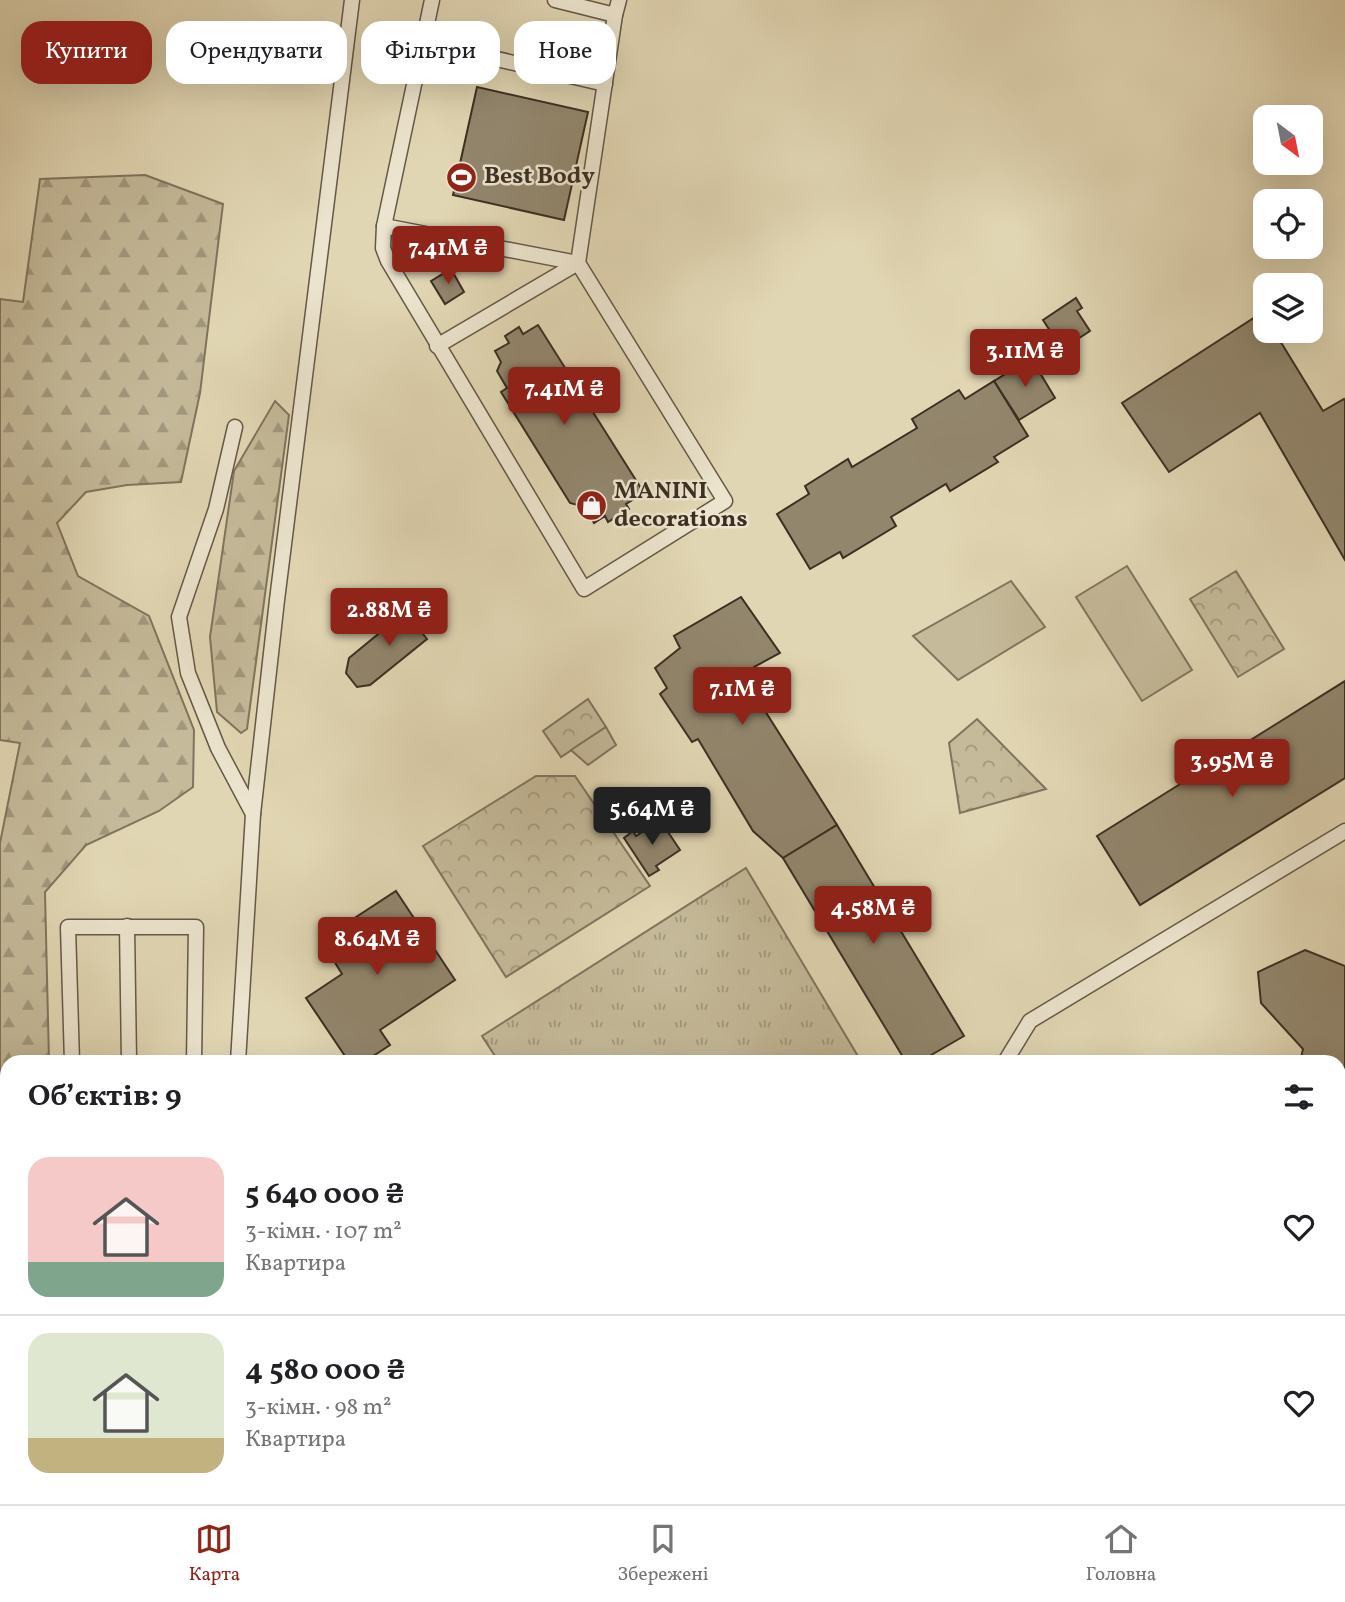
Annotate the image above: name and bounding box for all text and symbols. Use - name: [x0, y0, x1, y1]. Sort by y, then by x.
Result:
- chip: Купити: [21, 21, 152, 84]
- chip: Орендувати: [166, 21, 347, 84]
- chip: Фільтри: [361, 21, 500, 84]
- chip: Нове: [514, 21, 616, 84]
- north arrow: [1253, 105, 1323, 175]
- map controls: [1253, 105, 1323, 343]
- sports icon: Best Body: [444, 160, 478, 194]
- place label: Best Body: [484, 160, 595, 194]
- button: locate: [1253, 189, 1323, 259]
- pin: 7.41M ₴: [383, 226, 513, 286]
- text: 7.41M ₴: [408, 233, 488, 265]
- button: layers: [1253, 273, 1323, 343]
- pin: 3.11M ₴: [960, 330, 1090, 389]
- text: 3.11M ₴: [986, 336, 1064, 368]
- pin: 7.41M ₴: [499, 368, 629, 427]
- text: 7.41M ₴: [524, 374, 604, 406]
- place label: MANINI decorations: [614, 475, 748, 537]
- shop icon: MANINI decorations: [574, 489, 608, 523]
- pin: 2.88M ₴: [324, 588, 454, 648]
- text: 2.88M ₴: [347, 595, 431, 627]
- pin: 7.1M ₴: [685, 668, 799, 727]
- text: 7.1M ₴: [709, 674, 775, 706]
- pin: 3.95M ₴: [1167, 740, 1297, 799]
- text: 3.95M ₴: [1190, 746, 1274, 778]
- pin: 5.64M ₴: [587, 788, 717, 847]
- text: 5.64M ₴: [609, 794, 695, 826]
- pin: 4.58M ₴: [808, 886, 938, 946]
- text: 4.58M ₴: [830, 893, 916, 925]
- pin: 8.64M ₴: [312, 918, 442, 977]
- text: 8.64M ₴: [334, 924, 420, 956]
- text: Об’єктів: 9: [28, 1076, 182, 1118]
- icon: filters: [1280, 1078, 1318, 1116]
- text: 5 640 000 ₴: [245, 1174, 404, 1216]
- icon: home: [84, 1185, 168, 1269]
- icon: heart: [1280, 1208, 1318, 1246]
- text: 3-кімн. · 107 m²: [245, 1216, 402, 1248]
- text: Квартира: [245, 1248, 346, 1280]
- text: 4 580 000 ₴: [245, 1350, 405, 1392]
- icon: home: [84, 1361, 168, 1445]
- icon: heart: [1280, 1384, 1318, 1422]
- text: 3-кімн. · 98 m²: [245, 1392, 392, 1424]
- text: Квартира: [245, 1424, 346, 1456]
- tab: Карта: [189, 1520, 240, 1588]
- tab: Збережені: [618, 1520, 708, 1588]
- tab: Головна: [1086, 1520, 1156, 1588]

